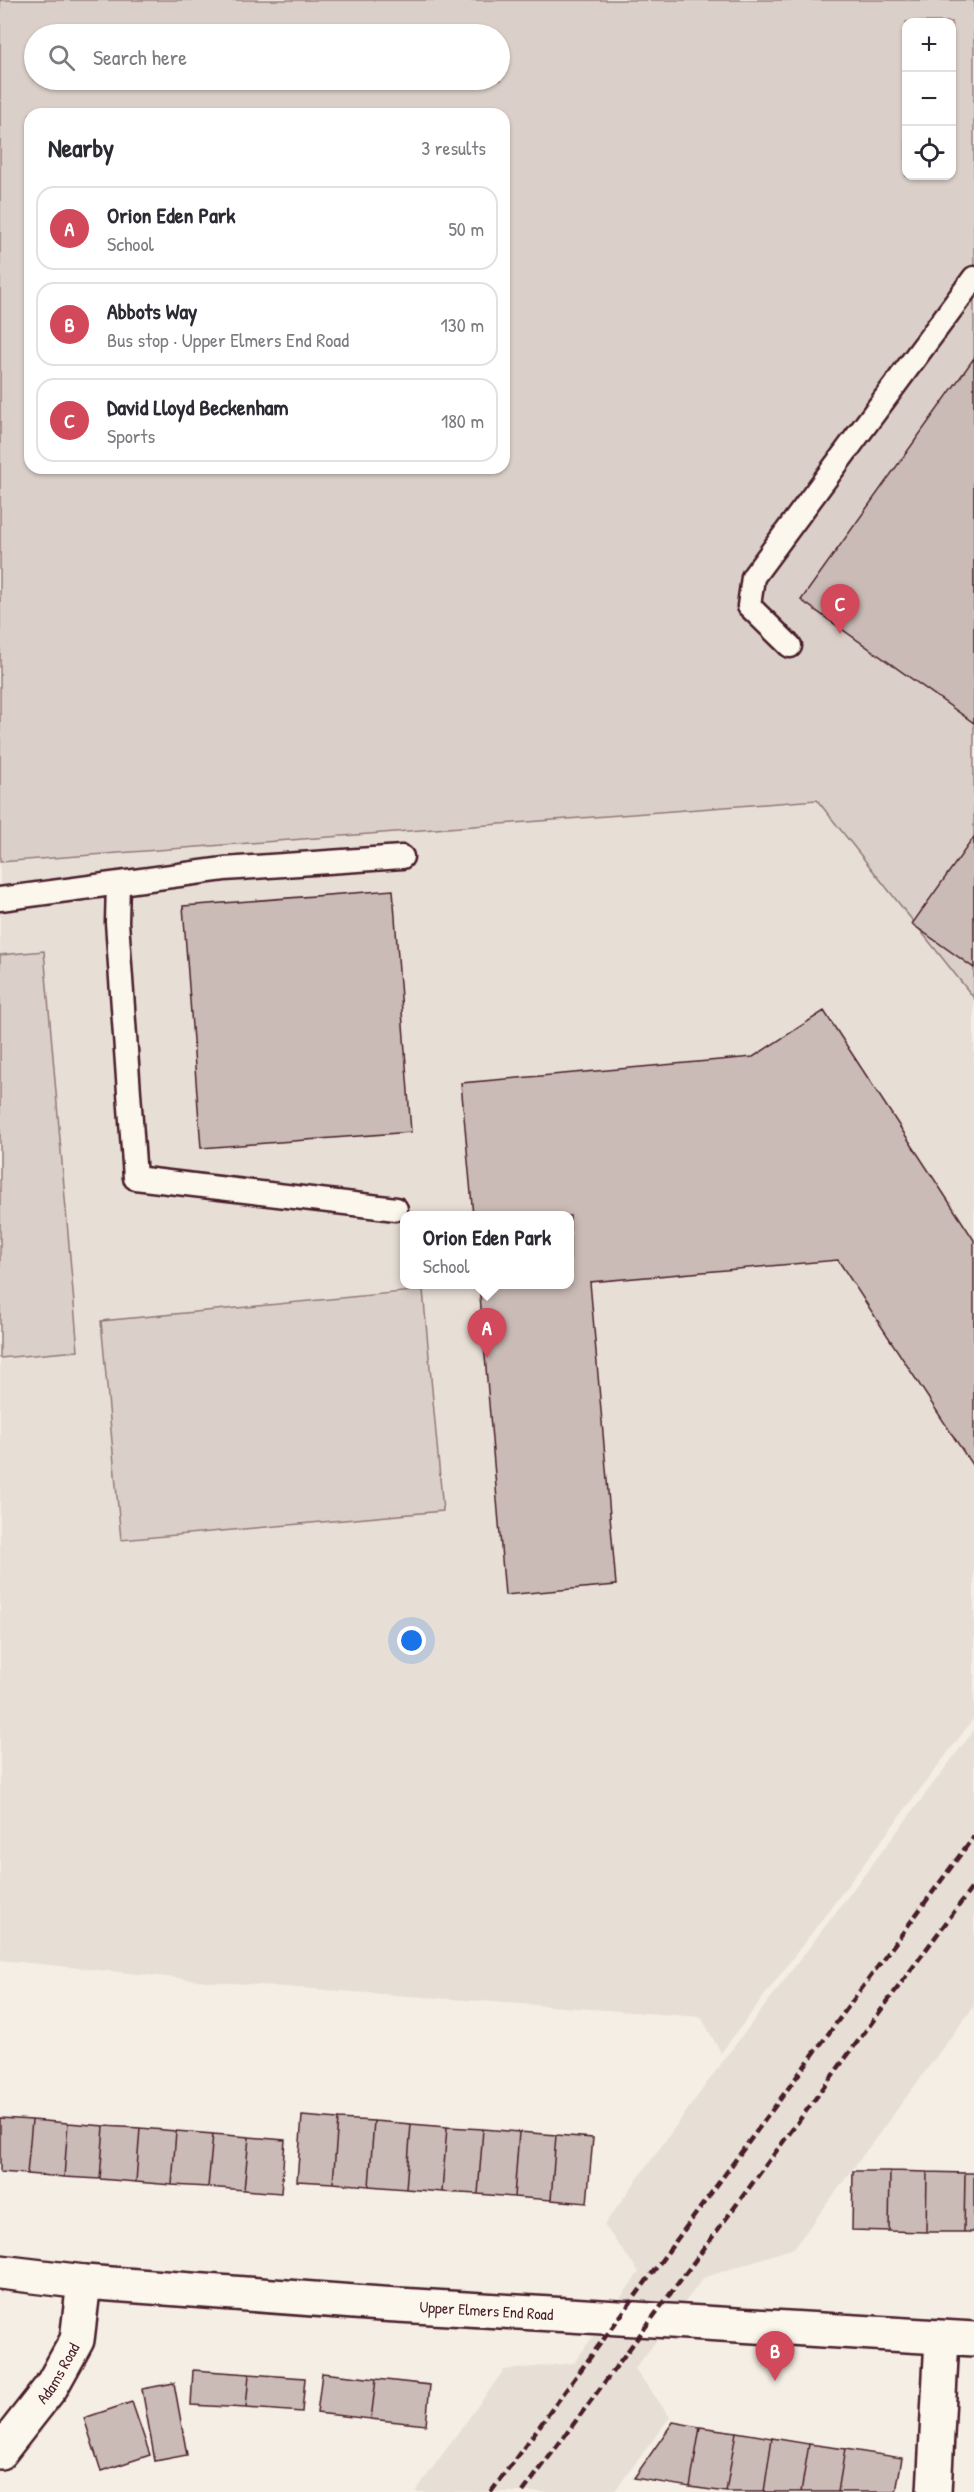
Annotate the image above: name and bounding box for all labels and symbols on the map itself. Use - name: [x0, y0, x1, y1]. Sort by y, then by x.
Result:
- pin: C: [820, 584, 860, 634]
- pin: A: [468, 1308, 506, 1358]
- your location: [397, 1626, 426, 1655]
- street label: Upper Elmers End Road: [419, 2295, 554, 2325]
- pin: B: [756, 2332, 794, 2381]
- street label: Adams Road: [31, 2339, 84, 2408]

